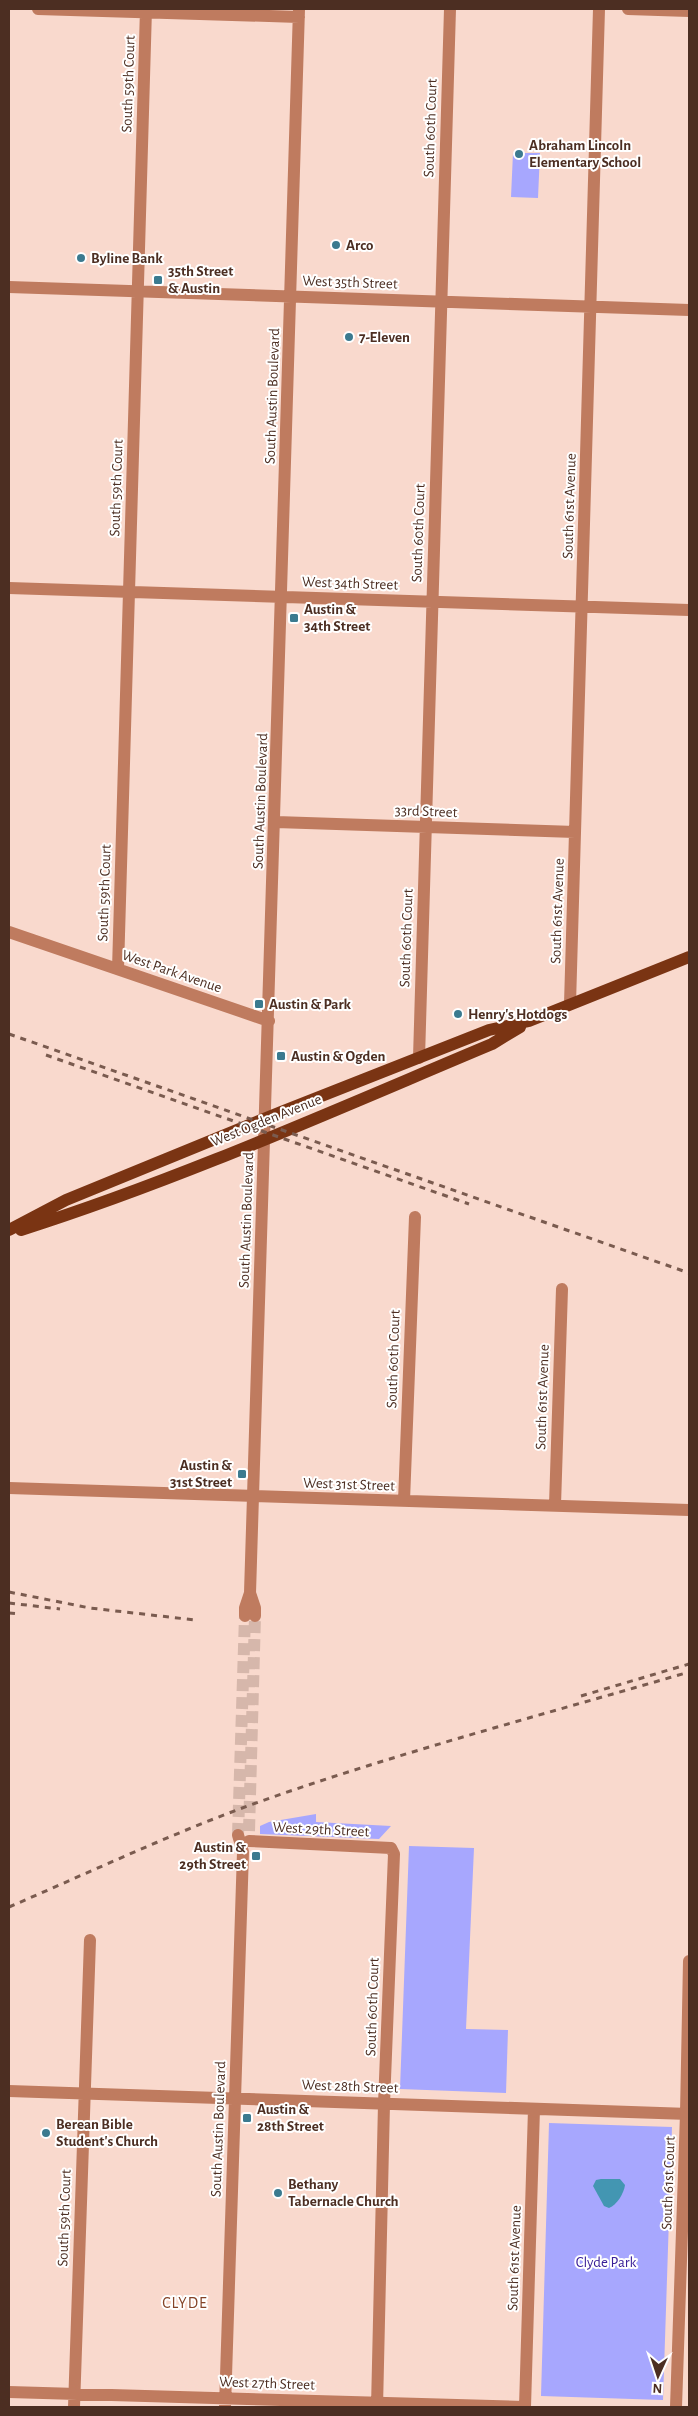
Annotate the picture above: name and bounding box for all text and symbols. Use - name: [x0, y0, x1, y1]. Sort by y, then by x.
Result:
- street label: South 59th Court: [119, 35, 138, 133]
- street label: South 60th Court: [421, 78, 440, 178]
- place label: Abraham Lincoln Elementary School: [529, 138, 641, 170]
- marker: Abraham Lincoln Elementary School: [513, 148, 525, 160]
- place label: Arco: [346, 238, 373, 253]
- marker: Arco: [330, 239, 342, 251]
- place label: Byline Bank: [91, 251, 163, 266]
- marker: Byline Bank: [75, 252, 87, 264]
- place label: 35th Street & Austin: [168, 264, 233, 296]
- street label: West 35th Street: [302, 273, 398, 292]
- marker: 35th Street & Austin: [152, 274, 164, 286]
- street label: South Austin Boulevard: [263, 328, 282, 464]
- place label: 7-Eleven: [359, 330, 410, 345]
- marker: 7-Eleven: [343, 331, 355, 343]
- street label: South 59th Court: [107, 439, 126, 537]
- street label: South 61st Avenue: [560, 453, 579, 559]
- street label: South 60th Court: [409, 483, 428, 583]
- street label: West 34th Street: [302, 574, 399, 593]
- place label: Austin & 34th Street: [304, 602, 370, 634]
- marker: Austin & 34th Street: [288, 612, 300, 624]
- street label: South Austin Boulevard: [251, 733, 270, 869]
- street label: 33rd Street: [394, 803, 458, 820]
- street label: South 59th Court: [95, 844, 114, 942]
- street label: South 61st Avenue: [548, 858, 567, 964]
- street label: South 60th Court: [397, 888, 416, 988]
- street label: West Park Avenue: [120, 947, 224, 996]
- place label: Austin & Park: [269, 997, 352, 1012]
- marker: Austin & Park: [253, 998, 265, 1010]
- place label: Henry's Hotdogs: [468, 1007, 567, 1022]
- marker: Henry's Hotdogs: [452, 1008, 464, 1020]
- place label: Austin & Ogden: [291, 1049, 385, 1064]
- marker: Austin & Ogden: [275, 1050, 287, 1062]
- street label: West Ogden Avenue: [209, 1091, 324, 1150]
- street label: South Austin Boulevard: [237, 1152, 256, 1288]
- street label: South 60th Court: [384, 1309, 403, 1409]
- street label: South 61st Avenue: [533, 1344, 552, 1450]
- place label: Austin & 31st Street: [170, 1458, 232, 1490]
- marker: Austin & 31st Street: [236, 1468, 248, 1480]
- street label: West 31st Street: [303, 1475, 395, 1494]
- street label: West 29th Street: [272, 1819, 370, 1840]
- place label: Austin & 29th Street: [179, 1840, 246, 1872]
- marker: Austin & 29th Street: [250, 1850, 262, 1862]
- street label: South 60th Court: [363, 1957, 382, 2057]
- street label: South Austin Boulevard: [209, 2061, 228, 2197]
- street label: West 28th Street: [301, 2077, 399, 2096]
- place label: Austin & 28th Street: [257, 2102, 324, 2134]
- marker: Austin & 28th Street: [241, 2112, 253, 2124]
- place label: Berean Bible Student's Church: [56, 2117, 158, 2149]
- marker: Berean Bible Student's Church: [40, 2127, 52, 2139]
- street label: South 61st Court: [659, 2136, 678, 2230]
- street label: South 59th Court: [55, 2169, 74, 2267]
- place label: Bethany Tabernacle Church: [288, 2177, 399, 2209]
- marker: Bethany Tabernacle Church: [272, 2187, 284, 2199]
- street label: South 61st Avenue: [505, 2205, 524, 2311]
- park label: Clyde Park: [576, 2255, 637, 2270]
- district label: CLYDE: [162, 2295, 208, 2311]
- north arrow: [633, 2351, 683, 2401]
- street label: West 27th Street: [219, 2374, 315, 2393]
- text: N: [652, 2381, 663, 2395]

